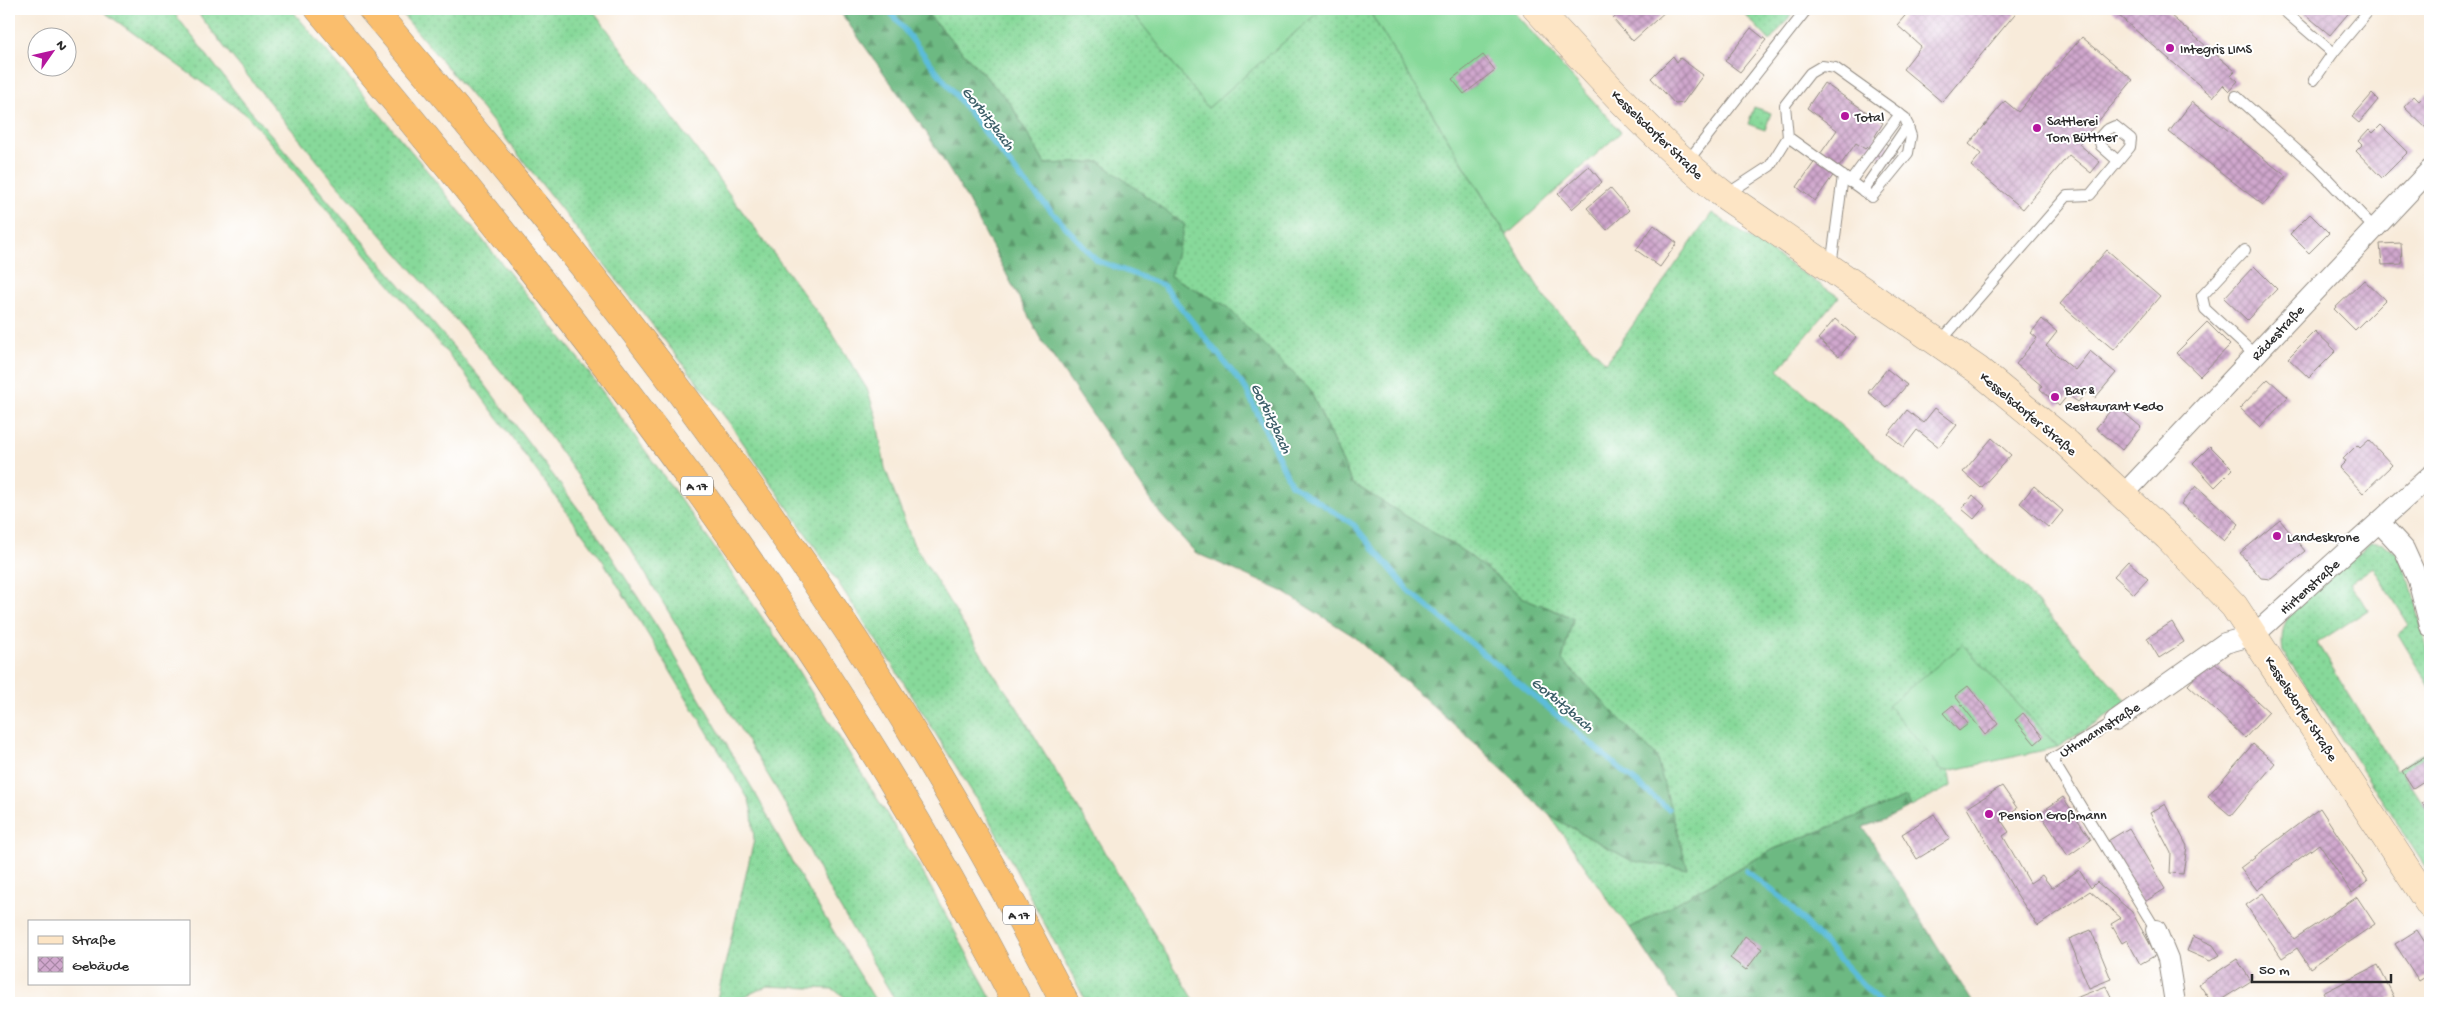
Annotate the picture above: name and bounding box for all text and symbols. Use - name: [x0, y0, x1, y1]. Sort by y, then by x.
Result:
- north arrow: [28, 28, 78, 78]
- text: N: [51, 38, 70, 55]
- marker: Integris LIMS: [2164, 42, 2176, 54]
- place label: Integris LIMS: [2180, 42, 2253, 59]
- water label: Gorbitzbach: [957, 84, 1018, 155]
- street label: Kesselsdorfer Straße: [1607, 87, 1706, 185]
- marker: Total: [1839, 110, 1851, 122]
- place label: Total: [1854, 110, 1884, 127]
- place label: Sattlerei Tom Büttner: [2046, 114, 2118, 147]
- marker: Sattlerei Tom Büttner: [2031, 122, 2043, 134]
- street label: Rädestraße: [2249, 302, 2309, 365]
- street label: Kesselsdorfer Straße: [1975, 369, 2080, 461]
- water label: Gorbitzbach: [1245, 381, 1295, 458]
- place label: Bar & Restaurant Kedo: [2064, 383, 2164, 416]
- marker: Bar & Restaurant Kedo: [2049, 391, 2061, 403]
- road number: A 17: [681, 476, 713, 496]
- marker: Landeskrone: [2271, 530, 2283, 542]
- place label: Landeskrone: [2287, 530, 2360, 547]
- street label: Hirtenstraße: [2277, 556, 2345, 619]
- street label: Kesselsdorfer Straße: [2260, 654, 2341, 766]
- water label: Gorbitzbach: [1527, 674, 1597, 737]
- street label: Uthmannstraße: [2057, 699, 2144, 763]
- marker: Pension Großmann: [1983, 808, 1995, 820]
- place label: Pension Großmann: [1998, 808, 2107, 825]
- road number: A 17: [1003, 906, 1035, 924]
- legend: [28, 920, 190, 984]
- text: Straße: [72, 932, 116, 950]
- scale bar: [2252, 952, 2390, 984]
- text: Gebäude: [72, 958, 129, 976]
- text: 50 m: [2259, 962, 2290, 980]

